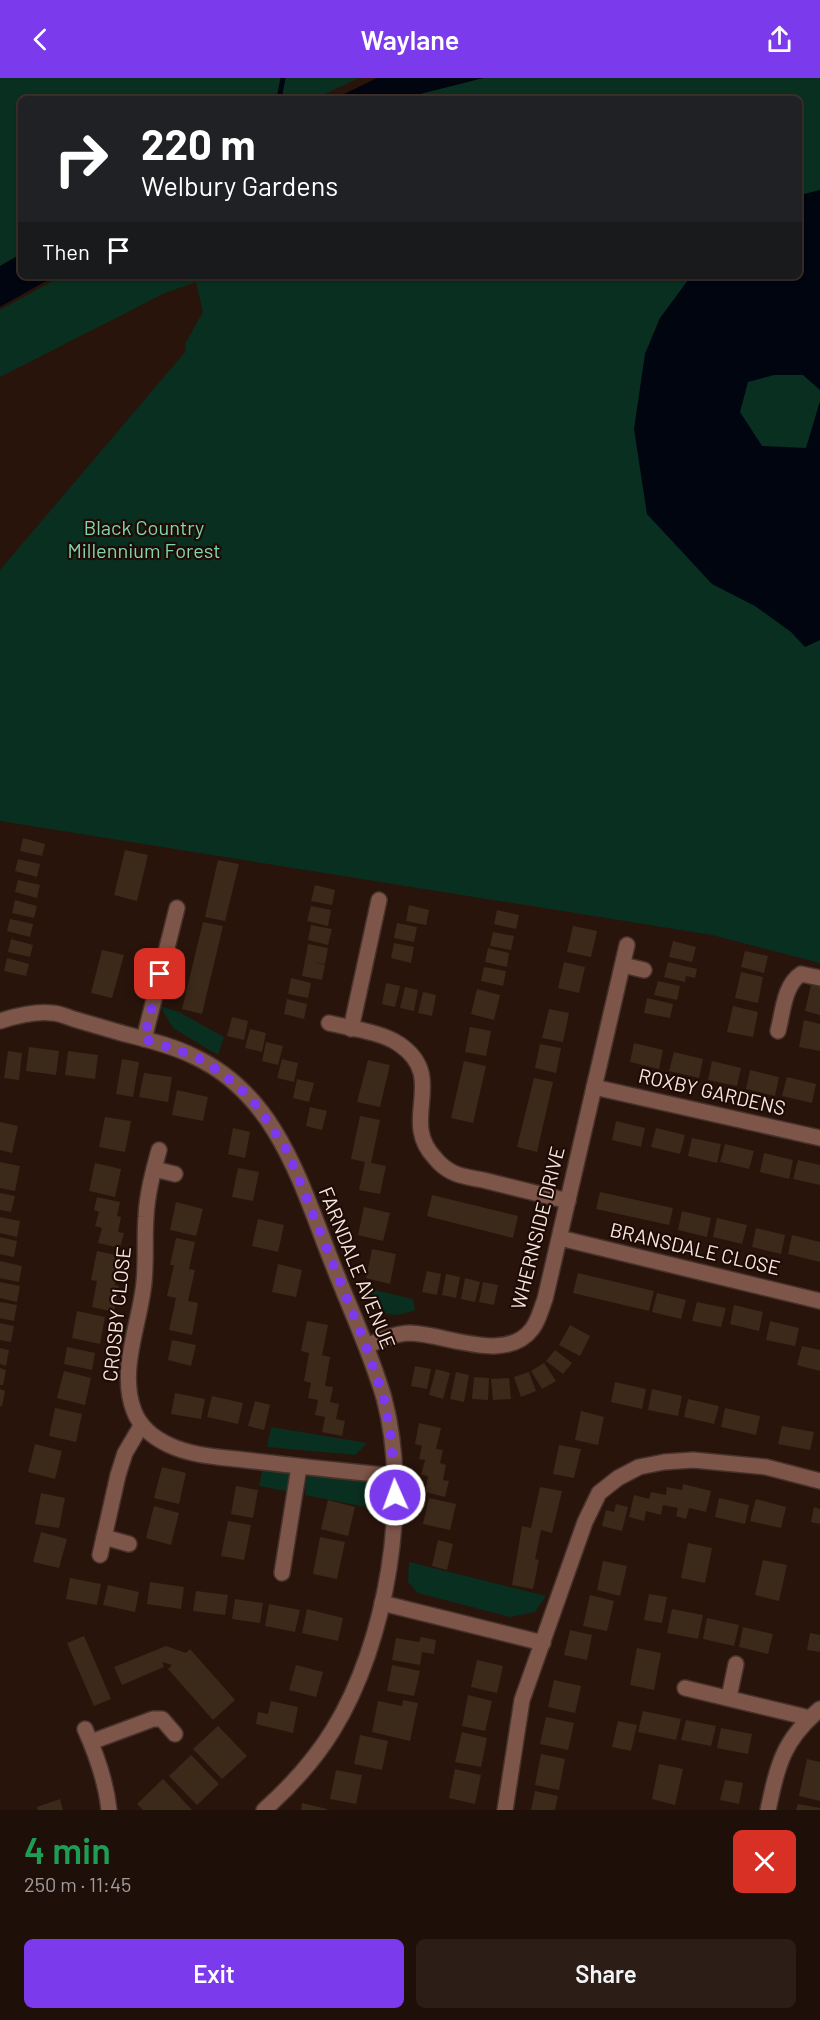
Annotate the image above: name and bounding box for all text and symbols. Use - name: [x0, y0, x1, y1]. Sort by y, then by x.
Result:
- icon: back: [24, 23, 57, 56]
- text: Waylane: [361, 23, 459, 55]
- icon: share: [763, 23, 796, 56]
- text: 220 m: [141, 118, 255, 168]
- icon: right: [42, 120, 120, 198]
- text: Welbury Gardens: [141, 169, 338, 201]
- icon: arrive: [102, 234, 135, 267]
- text: Then: [42, 238, 90, 264]
- park label: Black Country Millennium Forest: [67, 515, 221, 562]
- pin: [134, 948, 185, 999]
- icon: arrive: [143, 957, 176, 990]
- street label: ROXBY GARDENS: [636, 1062, 788, 1120]
- street label: WHERNSIDE DRIVE: [505, 1144, 569, 1312]
- street label: FARNDALE AVENUE: [314, 1183, 401, 1352]
- street label: BRANSDALE CLOSE: [608, 1217, 783, 1279]
- street label: CROSBY CLOSE: [97, 1245, 135, 1383]
- position arrow: [363, 1463, 427, 1527]
- text: 4 min: [24, 1828, 111, 1871]
- button: close: [733, 1830, 796, 1893]
- text: 250 m · 11:45: [24, 1872, 131, 1896]
- button: Exit: [24, 1939, 404, 2008]
- button: Share: [416, 1939, 796, 2008]

